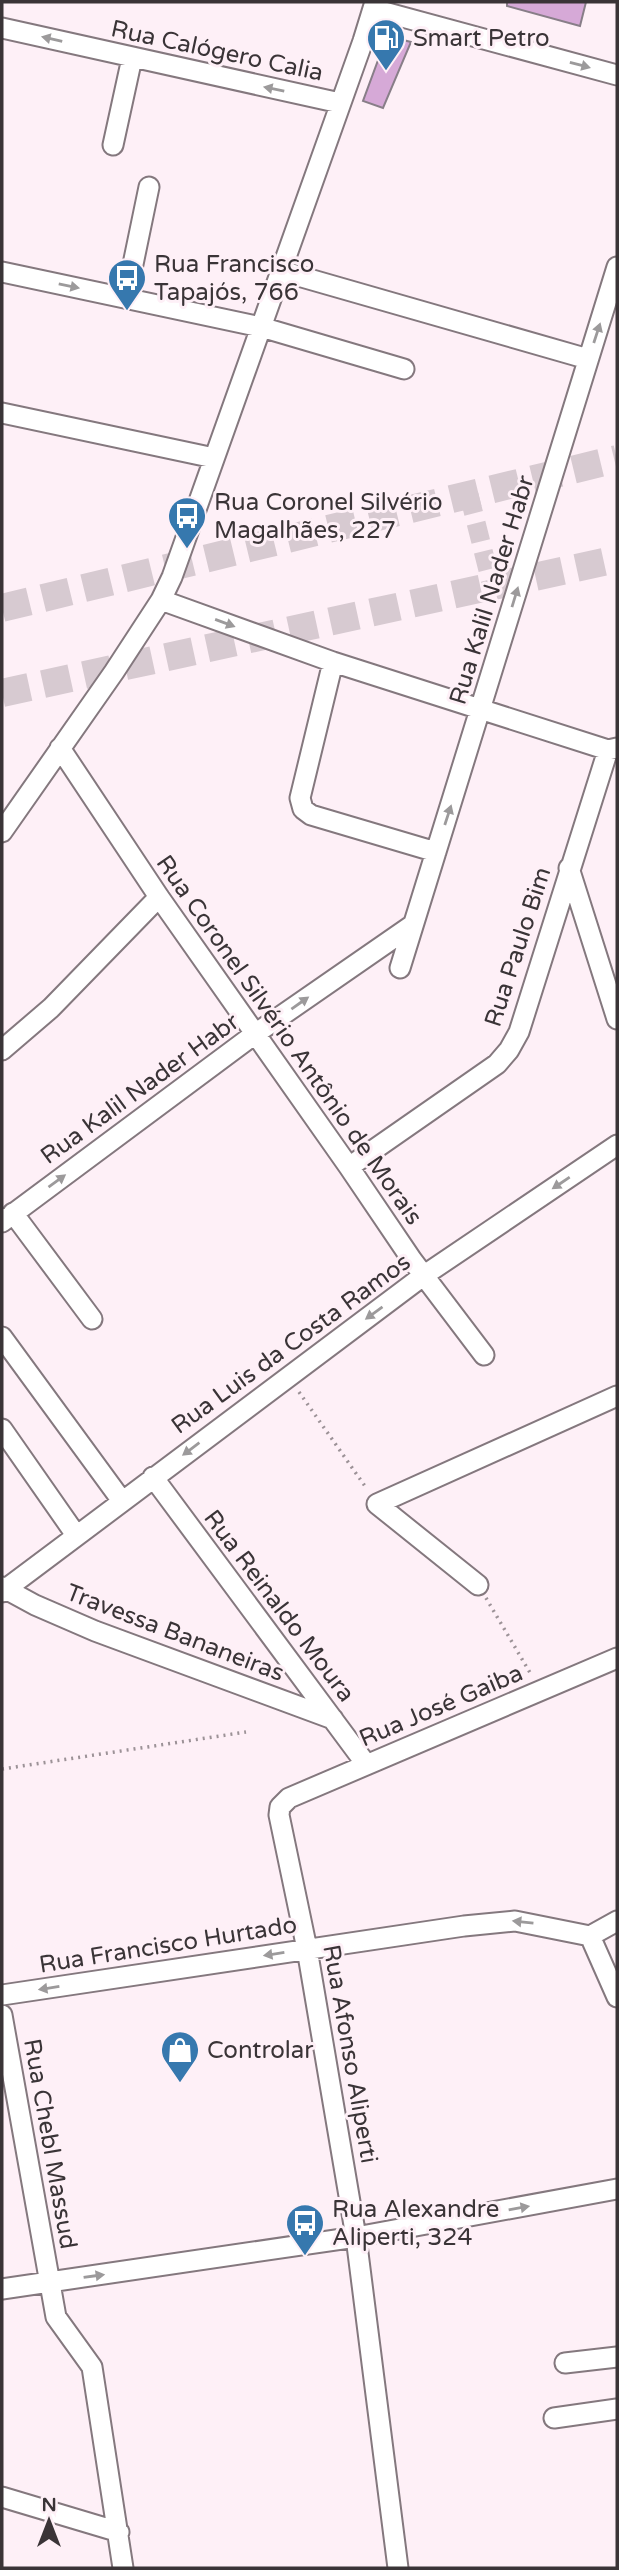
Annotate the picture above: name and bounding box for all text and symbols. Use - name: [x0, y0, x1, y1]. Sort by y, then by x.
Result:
- street label: Rua Calógero Calia: [108, 14, 326, 88]
- fuel station icon: Smart Petro: [365, 17, 407, 72]
- place label: Smart Petro: [413, 24, 550, 53]
- one-way arrow: [40, 33, 62, 44]
- one-way arrow: [570, 60, 592, 71]
- one-way arrow: [263, 83, 285, 94]
- place label: Rua Francisco Tapajós, 766: [154, 250, 314, 307]
- bus stop icon: Rua Francisco Tapajós, 766: [106, 257, 148, 312]
- one-way arrow: [58, 280, 80, 291]
- one-way arrow: [592, 322, 602, 343]
- street label: Rua Kalil Nader Habr: [443, 471, 541, 708]
- place label: Rua Coronel Silvério Magalhães, 227: [214, 488, 443, 545]
- bus stop icon: Rua Coronel Silvério Magalhães, 227: [166, 495, 208, 550]
- one-way arrow: [511, 587, 521, 608]
- one-way arrow: [214, 618, 235, 629]
- one-way arrow: [443, 804, 454, 825]
- street label: Rua Coronel Silvério Antônio de Morais: [150, 850, 428, 1230]
- street label: Rua Paulo Bim: [479, 863, 557, 1031]
- one-way arrow: [291, 996, 309, 1010]
- street label: Rua Kalil Nader Habr: [35, 1007, 245, 1171]
- one-way arrow: [47, 1174, 66, 1188]
- one-way arrow: [552, 1176, 570, 1190]
- street label: Rua Luis da Costa Ramos: [166, 1248, 416, 1440]
- one-way arrow: [365, 1306, 383, 1320]
- one-way arrow: [182, 1441, 200, 1455]
- street label: Rua Reinaldo Moura: [197, 1504, 361, 1708]
- street label: Travessa Bananeiras: [62, 1578, 288, 1688]
- street label: Rua José Gaiba: [355, 1658, 527, 1754]
- street label: Rua Francisco Hurtado: [37, 1910, 299, 1980]
- one-way arrow: [512, 1917, 534, 1928]
- street label: Rua Afonso Aliperti: [316, 1942, 384, 2166]
- one-way arrow: [263, 1949, 285, 1960]
- one-way arrow: [38, 1983, 60, 1994]
- shop icon: Controlar: [159, 2029, 201, 2084]
- place label: Controlar: [207, 2036, 314, 2065]
- street label: Rua Chebl Massud: [17, 2037, 83, 2251]
- place label: Rua Alexandre Aliperti, 324: [332, 2195, 499, 2252]
- bus stop icon: Rua Alexandre Aliperti, 324: [284, 2202, 326, 2257]
- one-way arrow: [508, 2202, 530, 2213]
- one-way arrow: [83, 2270, 105, 2281]
- north arrow: [14, 2486, 84, 2556]
- text: N: [41, 2494, 57, 2516]

